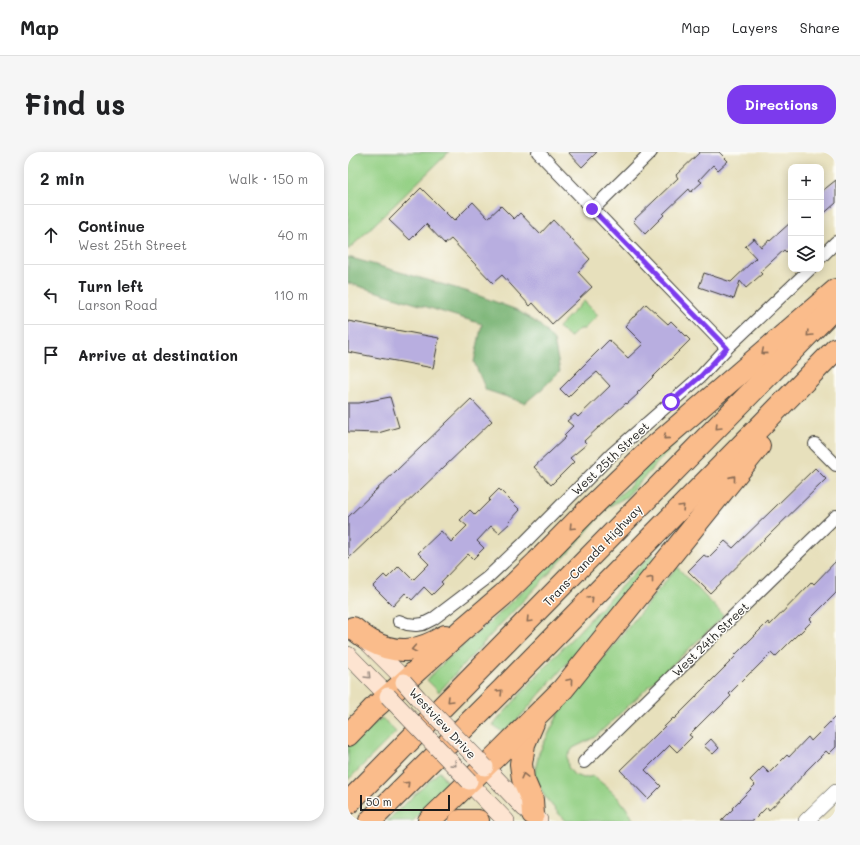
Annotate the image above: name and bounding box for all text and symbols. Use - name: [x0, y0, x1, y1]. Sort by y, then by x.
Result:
- text: Map: [20, 15, 59, 40]
- text: Map: [681, 18, 710, 37]
- text: Layers: [732, 18, 778, 37]
- text: Share: [800, 18, 840, 37]
- button: Directions: [727, 85, 836, 124]
- text: Find us: [24, 86, 125, 122]
- map controls: [788, 164, 824, 272]
- button: +: [788, 164, 824, 200]
- text: 2 min: [40, 167, 85, 189]
- text: Walk · 150 m: [228, 170, 308, 187]
- route end: [583, 200, 601, 218]
- button: −: [788, 200, 824, 236]
- text: Continue: [78, 216, 145, 236]
- icon: ahead: [40, 224, 62, 246]
- text: 40 m: [278, 226, 308, 243]
- text: West 25th Street: [78, 236, 187, 253]
- button: layers: [788, 236, 824, 272]
- text: Turn left: [78, 276, 143, 296]
- icon: left: [40, 284, 62, 306]
- text: 110 m: [274, 286, 308, 303]
- text: Larson Road: [78, 296, 157, 313]
- one-way arrow: [806, 329, 814, 337]
- icon: arrive: [40, 344, 62, 366]
- text: Arrive at destination: [78, 345, 238, 365]
- one-way arrow: [761, 347, 769, 354]
- route start: [662, 393, 680, 411]
- street label: West 25th Street: [568, 418, 652, 498]
- one-way arrow: [715, 422, 723, 430]
- one-way arrow: [663, 432, 670, 439]
- one-way arrow: [728, 476, 735, 483]
- street label: Trans-Canada Highway: [539, 501, 645, 609]
- one-way arrow: [677, 504, 685, 512]
- one-way arrow: [569, 522, 577, 530]
- one-way arrow: [646, 577, 653, 584]
- one-way arrow: [586, 596, 594, 604]
- street label: West 24th Street: [668, 598, 752, 680]
- one-way arrow: [526, 615, 534, 623]
- one-way arrow: [411, 644, 417, 653]
- one-way arrow: [363, 671, 370, 678]
- one-way arrow: [565, 678, 572, 686]
- street label: Westview Drive: [406, 684, 480, 762]
- one-way arrow: [495, 689, 503, 697]
- one-way arrow: [447, 695, 455, 703]
- one-way arrow: [449, 759, 456, 767]
- one-way arrow: [520, 773, 528, 780]
- one-way arrow: [402, 781, 410, 789]
- scale bar: [360, 793, 450, 812]
- text: 50 m: [366, 794, 392, 809]

